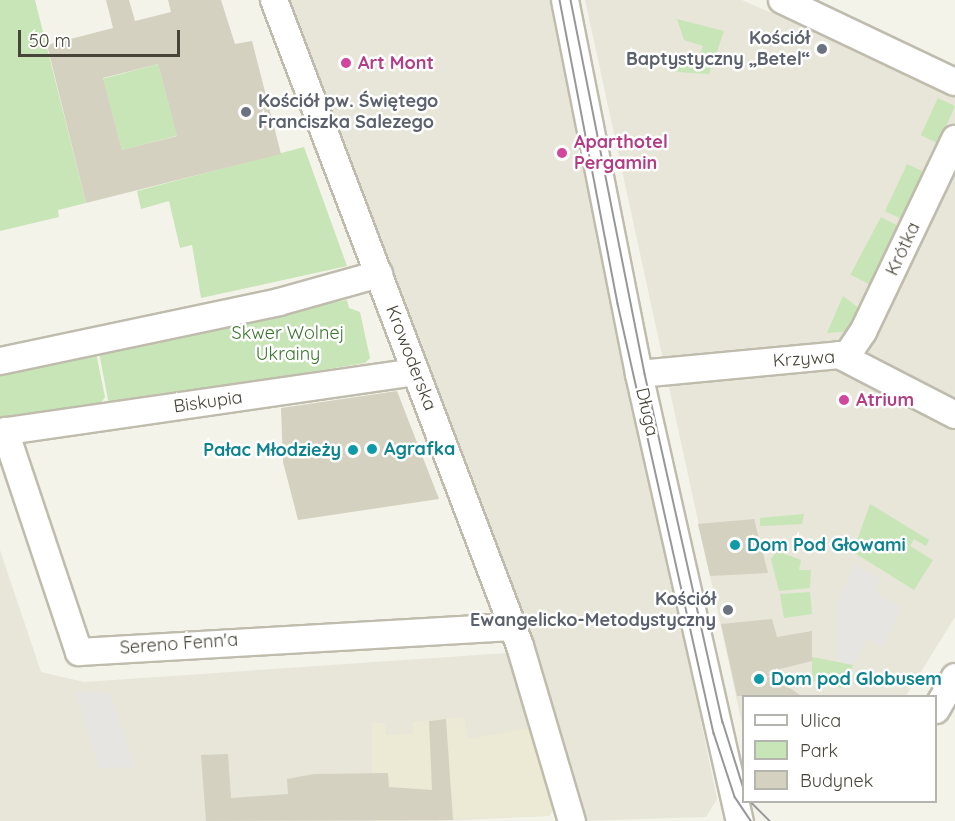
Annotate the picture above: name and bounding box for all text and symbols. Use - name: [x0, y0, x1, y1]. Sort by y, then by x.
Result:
- scale bar: [21, 18, 183, 56]
- place label: Kościół Baptystyczny „Betel“: [626, 28, 810, 70]
- text: 50 m: [29, 29, 71, 52]
- marker: Kościół Baptystyczny „Betel“: [815, 42, 829, 56]
- place label: Art Mont: [358, 52, 434, 74]
- marker: Art Mont: [339, 56, 353, 70]
- place label: Kościół pw. Świętego Franciszka Salezego: [258, 91, 438, 134]
- marker: Kościół pw. Świętego Franciszka Salezego: [239, 105, 253, 119]
- place label: Aparthotel Pergamin: [574, 132, 668, 174]
- marker: Aparthotel Pergamin: [555, 146, 569, 160]
- street label: Krótka: [881, 219, 925, 279]
- street label: Krowoderska: [381, 302, 441, 414]
- park label: Skwer Wolnej Ukrainy: [232, 323, 344, 366]
- street label: Krzywa: [772, 346, 836, 372]
- street label: Biskupia: [172, 386, 244, 418]
- street label: Długa: [631, 386, 663, 438]
- place label: Atrium: [856, 389, 914, 411]
- marker: Atrium: [837, 393, 851, 407]
- place label: Agrafka: [384, 438, 455, 460]
- place label: Pałac Młodzieży: [203, 439, 341, 461]
- marker: Agrafka: [365, 442, 379, 456]
- marker: Pałac Młodzieży: [346, 443, 360, 457]
- place label: Dom Pod Głowami: [747, 534, 906, 556]
- marker: Dom Pod Głowami: [728, 538, 742, 552]
- place label: Kościół Ewangelicko-Metodystyczny: [470, 589, 716, 632]
- marker: Kościół Ewangelicko-Metodystyczny: [721, 603, 735, 617]
- street label: Sereno Fenn'a: [119, 629, 239, 659]
- place label: Dom pod Globusem: [771, 668, 942, 690]
- marker: Dom pod Globusem: [752, 672, 766, 686]
- legend: [742, 695, 937, 803]
- text: Ulica: [800, 709, 841, 732]
- text: Park: [800, 739, 838, 762]
- text: Budynek: [800, 769, 873, 792]

